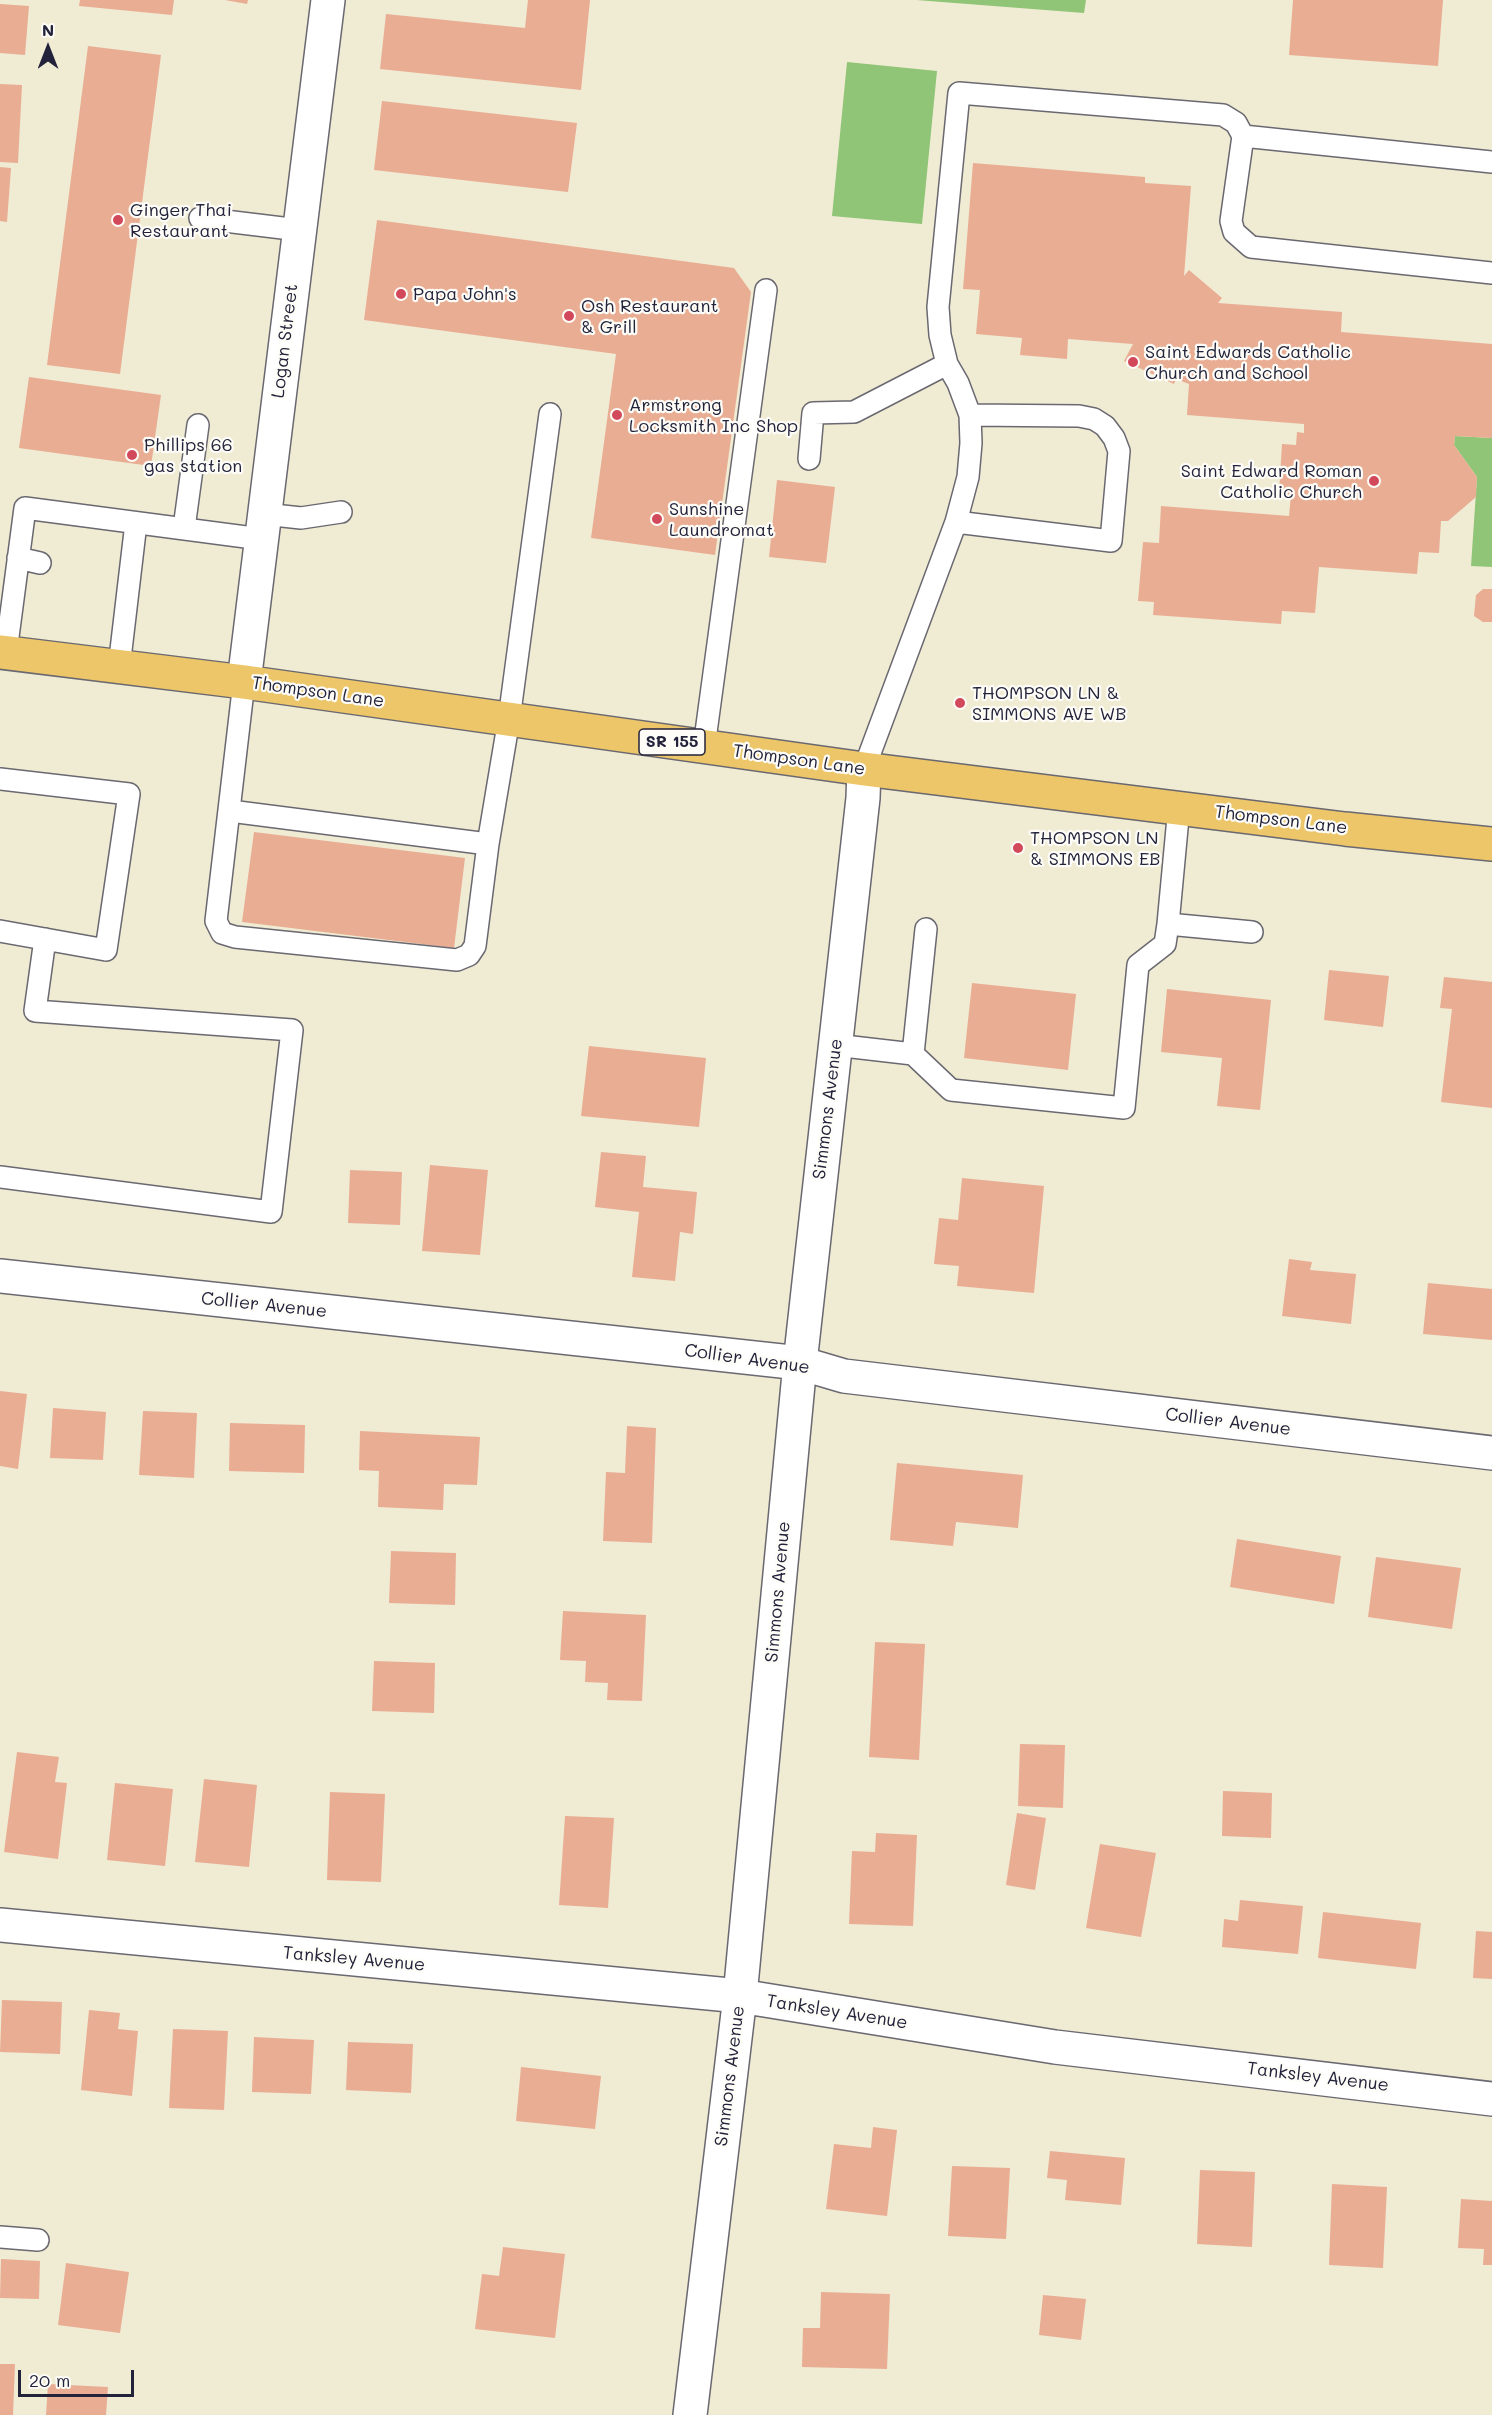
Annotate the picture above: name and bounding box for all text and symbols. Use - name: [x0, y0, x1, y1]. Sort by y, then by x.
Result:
- north arrow: [18, 18, 78, 78]
- text: N: [42, 19, 54, 40]
- place label: Ginger Thai Restaurant: [130, 199, 232, 242]
- marker: Ginger Thai Restaurant: [111, 213, 125, 227]
- street label: Logan Street: [267, 283, 303, 399]
- place label: Papa John's: [413, 283, 517, 305]
- marker: Papa John's: [394, 287, 408, 301]
- place label: Osh Restaurant & Grill: [581, 295, 718, 338]
- marker: Osh Restaurant & Grill: [562, 309, 576, 323]
- place label: Saint Edwards Catholic Church and School: [1145, 341, 1351, 384]
- marker: Saint Edwards Catholic Church and School: [1126, 355, 1140, 369]
- place label: Armstrong Locksmith Inc Shop: [629, 394, 798, 436]
- marker: Armstrong Locksmith Inc Shop: [610, 408, 624, 422]
- place label: Phillips 66 gas station: [144, 434, 242, 476]
- marker: Phillips 66 gas station: [125, 448, 139, 462]
- place label: Saint Edward Roman Catholic Church: [1181, 460, 1362, 502]
- marker: Saint Edward Roman Catholic Church: [1367, 474, 1381, 488]
- place label: Sunshine Laundromat: [669, 498, 774, 540]
- marker: Sunshine Laundromat: [650, 512, 664, 526]
- street label: Thompson Lane: [251, 672, 385, 712]
- place label: THOMPSON LN & SIMMONS AVE WB: [972, 682, 1127, 724]
- marker: THOMPSON LN & SIMMONS AVE WB: [953, 696, 967, 710]
- road number: SR 155: [639, 729, 705, 755]
- street label: Thompson Lane: [732, 740, 866, 780]
- street label: Thompson Lane: [1214, 801, 1348, 839]
- place label: THOMPSON LN & SIMMONS EB: [1030, 827, 1160, 870]
- marker: THOMPSON LN & SIMMONS EB: [1011, 841, 1025, 855]
- street label: Simmons Avenue: [809, 1037, 847, 1181]
- street label: Collier Avenue: [200, 1288, 328, 1322]
- street label: Collier Avenue: [683, 1340, 811, 1378]
- street label: Collier Avenue: [1164, 1404, 1292, 1440]
- street label: Simmons Avenue: [761, 1520, 795, 1664]
- street label: Tanksley Avenue: [282, 1942, 426, 1976]
- street label: Tanksley Avenue: [765, 1990, 909, 2034]
- street label: Simmons Avenue: [711, 2004, 749, 2148]
- street label: Tanksley Avenue: [1246, 2058, 1390, 2096]
- scale bar: [21, 2358, 136, 2396]
- text: 20 m: [29, 2368, 70, 2392]

